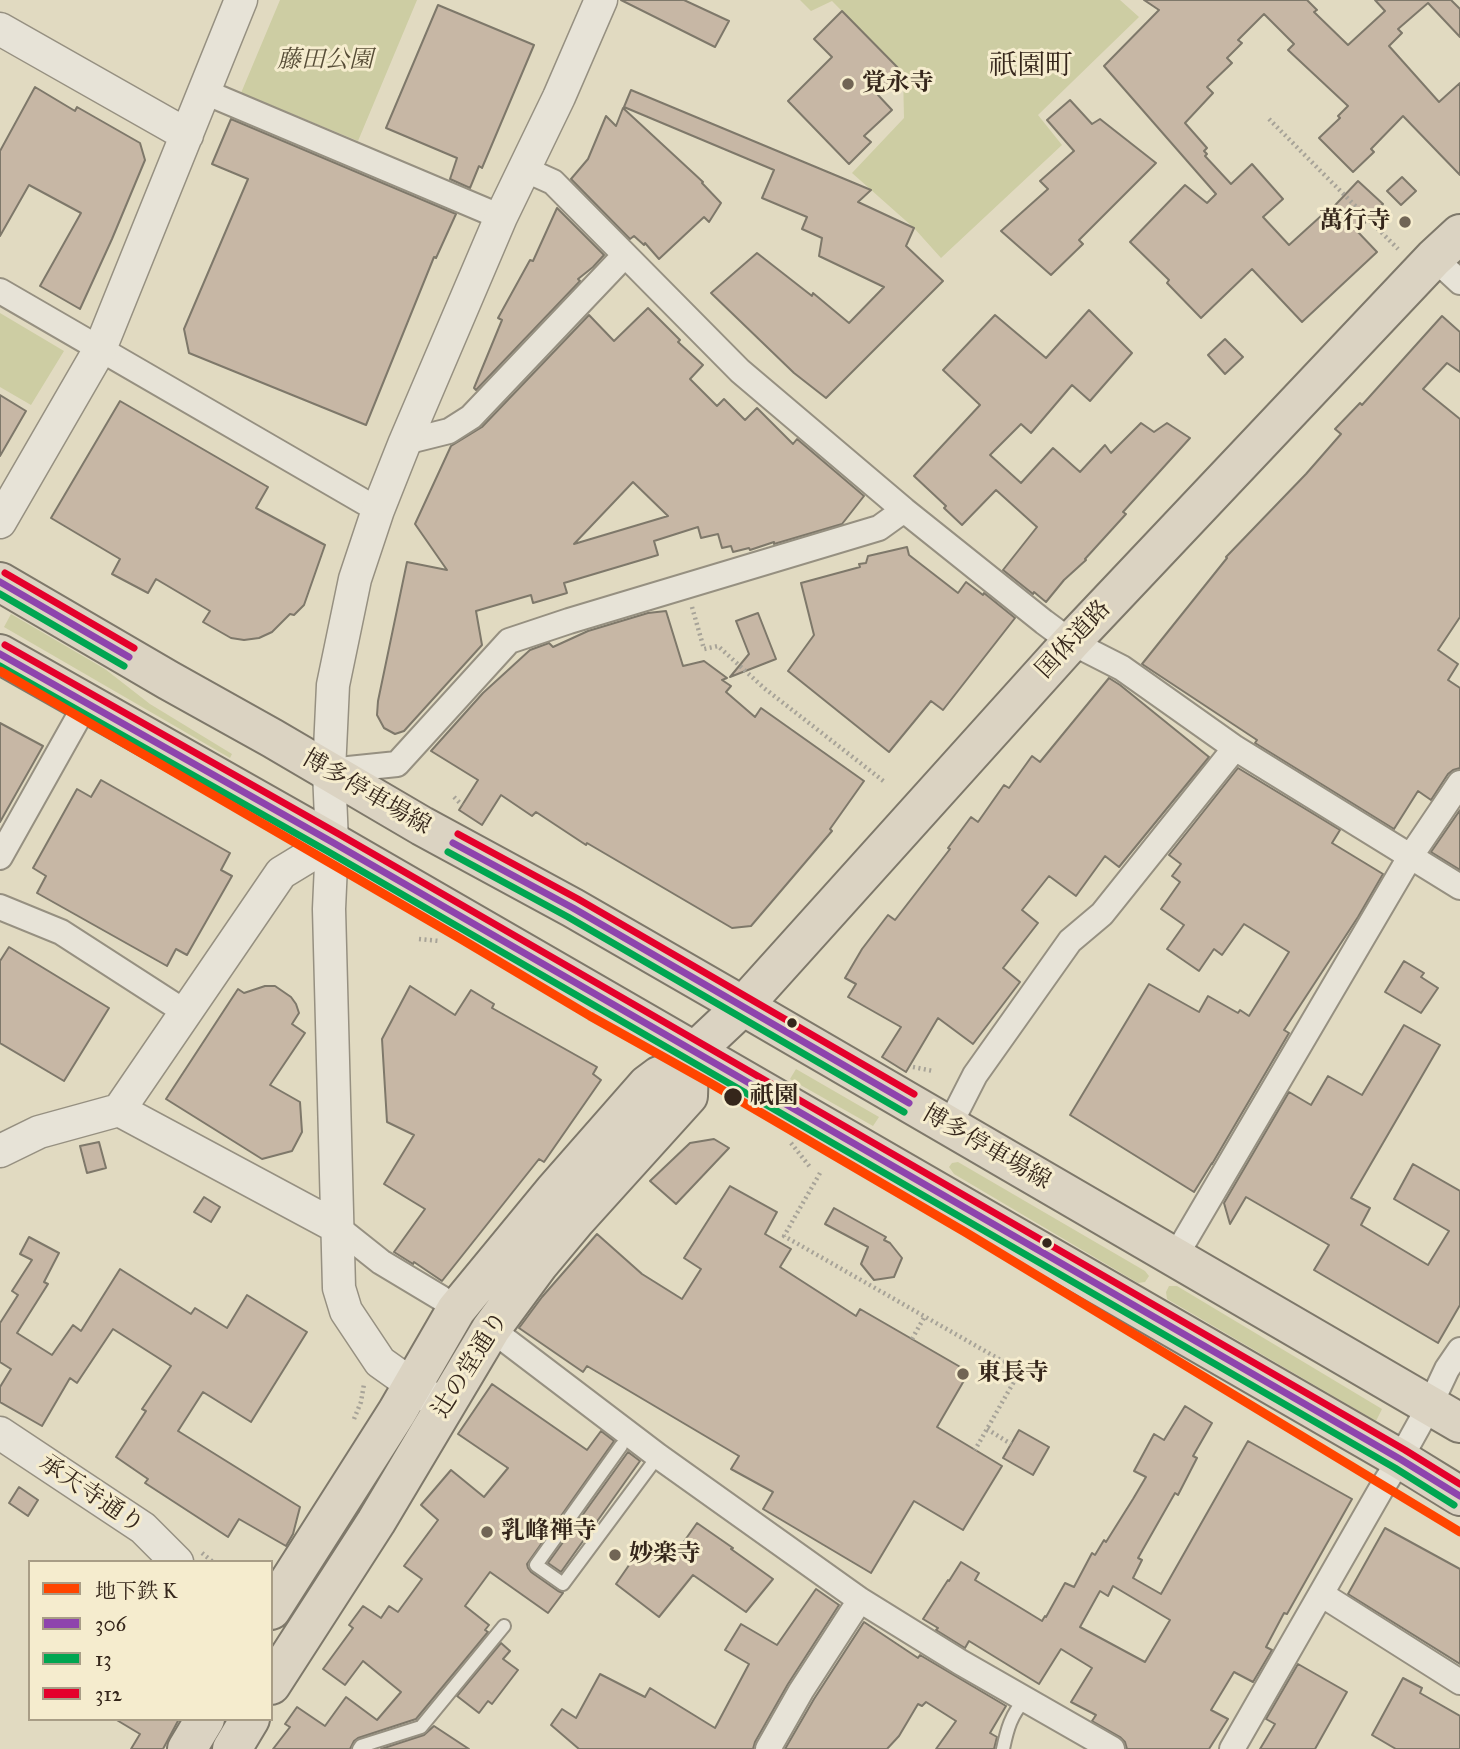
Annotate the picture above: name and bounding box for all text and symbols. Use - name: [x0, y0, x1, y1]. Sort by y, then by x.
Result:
- park label: 藤田公園: [277, 47, 373, 75]
- district label: 祇園町: [989, 50, 1073, 84]
- place label: 覚永寺: [862, 70, 934, 98]
- marker: 覚永寺: [840, 76, 856, 92]
- place label: 萬行寺: [1319, 208, 1391, 236]
- marker: 萬行寺: [1397, 214, 1413, 230]
- street label: 国体道路: [1031, 595, 1117, 685]
- street label: 博多停車場線: [296, 745, 436, 841]
- unlabelled marker: [785, 1016, 799, 1030]
- place label: 祇園: [750, 1083, 798, 1111]
- marker: 祇園: [722, 1086, 744, 1108]
- street label: 博多停車場線: [916, 1100, 1056, 1196]
- unlabelled marker: [1040, 1236, 1054, 1250]
- street label: 辻の堂通り: [427, 1306, 515, 1424]
- place label: 東長寺: [977, 1360, 1049, 1388]
- marker: 東長寺: [955, 1366, 971, 1382]
- street label: 承天寺通り: [33, 1450, 149, 1540]
- place label: 乳峰禅寺: [501, 1518, 597, 1546]
- marker: 乳峰禅寺: [479, 1524, 495, 1540]
- place label: 妙楽寺: [629, 1541, 701, 1569]
- marker: 妙楽寺: [607, 1547, 623, 1563]
- legend: [28, 1560, 273, 1721]
- text: 地下鉄 K: [95, 1578, 177, 1604]
- text: 306: [95, 1611, 126, 1637]
- text: 13: [95, 1646, 112, 1672]
- text: 312: [95, 1681, 122, 1707]

